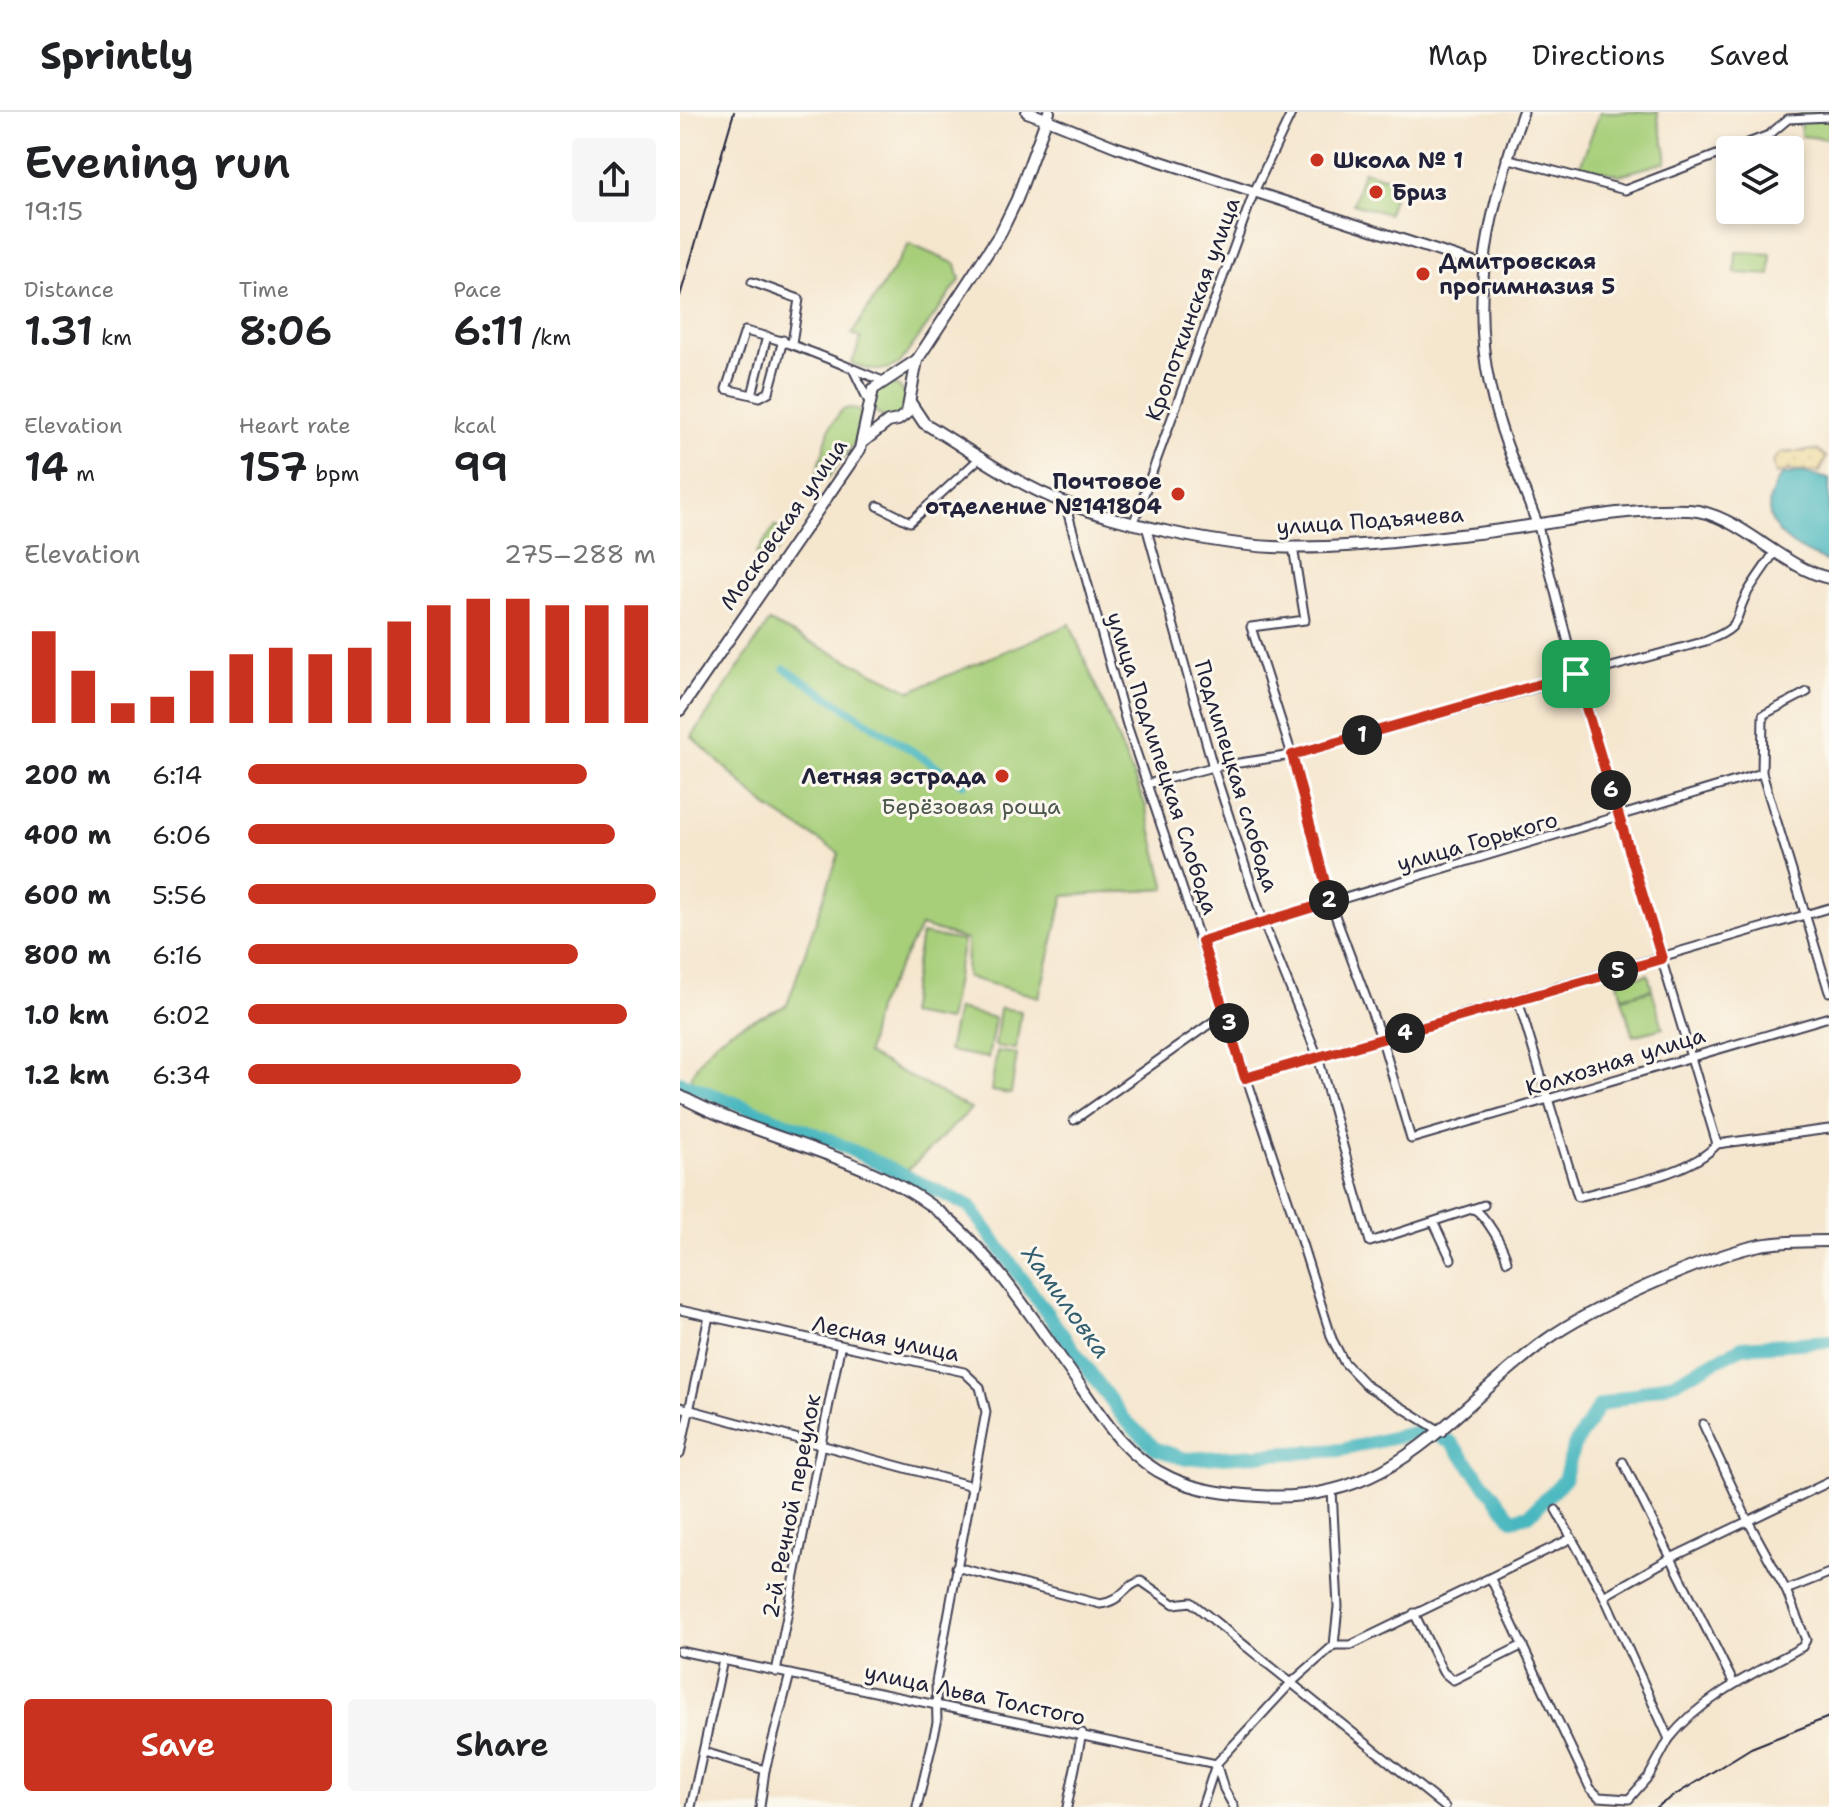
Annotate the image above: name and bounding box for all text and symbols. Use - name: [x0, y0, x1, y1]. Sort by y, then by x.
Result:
- text: Sprintly: [40, 30, 194, 81]
- text: Map: [1428, 36, 1488, 74]
- text: Directions: [1532, 36, 1666, 74]
- text: Saved: [1710, 36, 1789, 74]
- text: Evening run: [24, 133, 291, 192]
- map controls: [1716, 136, 1804, 224]
- button: layers: [1716, 136, 1804, 224]
- button: share: [572, 138, 656, 222]
- place label: Школа № 1: [1333, 146, 1463, 175]
- marker: Школа № 1: [1308, 151, 1326, 169]
- place label: Бриз: [1392, 178, 1447, 207]
- marker: Бриз: [1367, 183, 1385, 201]
- text: 19:15: [24, 193, 83, 228]
- street label: Кропоткинская улица: [1138, 193, 1247, 425]
- place label: Дмитровская прогимназия 5: [1439, 247, 1615, 301]
- marker: Дмитровская прогимназия 5: [1414, 265, 1432, 283]
- text: Distance: [24, 275, 114, 304]
- text: Time: [239, 275, 289, 304]
- text: Pace: [453, 275, 502, 304]
- text: 1.31: [24, 304, 93, 358]
- text: 8:06: [239, 304, 333, 358]
- text: 6:11: [453, 304, 524, 358]
- text: km: [93, 323, 132, 352]
- text: /km: [524, 323, 571, 352]
- text: Elevation: [24, 411, 122, 440]
- text: Heart rate: [239, 411, 351, 440]
- text: kcal: [453, 411, 496, 440]
- street label: Московская улица: [713, 432, 854, 616]
- text: 14: [24, 440, 69, 494]
- text: 157: [239, 440, 308, 494]
- text: 99: [453, 440, 509, 494]
- text: m: [69, 459, 95, 488]
- text: bpm: [308, 459, 360, 488]
- place label: Почтовое отделение №141804: [925, 467, 1163, 521]
- marker: Почтовое отделение №141804: [1169, 485, 1187, 503]
- street label: улица Подъячева: [1275, 499, 1465, 542]
- text: Elevation: [24, 536, 140, 571]
- text: 275–288 m: [504, 536, 656, 571]
- street label: улица Подлипецкая Слобода: [1100, 608, 1225, 918]
- pin: [1542, 640, 1610, 708]
- icon: arrive: [1554, 652, 1598, 696]
- street label: Подлипецкая слобода: [1188, 657, 1286, 896]
- pin: 1: [1342, 715, 1382, 755]
- text: 1: [1357, 720, 1367, 749]
- text: 200 m: [24, 757, 111, 792]
- text: 6:14: [152, 757, 202, 792]
- place label: Летняя эстрада: [801, 762, 986, 791]
- marker: Летняя эстрада: [993, 767, 1011, 785]
- pin: 6: [1591, 770, 1631, 810]
- text: 6: [1603, 775, 1619, 804]
- park label: Берёзовая роща: [881, 792, 1061, 821]
- street label: улица Горького: [1393, 805, 1561, 878]
- text: 400 m: [24, 817, 111, 852]
- text: 6:06: [152, 817, 211, 852]
- text: 600 m: [24, 877, 111, 912]
- text: 5:56: [152, 877, 207, 912]
- pin: 2: [1309, 880, 1349, 920]
- text: 2: [1321, 885, 1337, 914]
- text: 800 m: [24, 937, 111, 972]
- text: 6:16: [152, 937, 203, 972]
- pin: 5: [1598, 951, 1638, 991]
- text: 5: [1611, 956, 1625, 985]
- text: 1.0 km: [24, 997, 109, 1032]
- text: 6:02: [152, 997, 210, 1032]
- pin: 3: [1209, 1003, 1249, 1043]
- text: 3: [1221, 1008, 1237, 1037]
- pin: 4: [1385, 1013, 1425, 1053]
- text: 4: [1397, 1018, 1413, 1047]
- street label: Колхозная улица: [1522, 1020, 1709, 1103]
- text: 1.2 km: [24, 1057, 109, 1092]
- text: 6:34: [152, 1057, 210, 1092]
- water label: Хамиловка: [1014, 1238, 1118, 1365]
- street label: Лесная улица: [810, 1309, 963, 1368]
- street label: 2-й Речной переулок: [756, 1391, 827, 1621]
- street label: улица Льва Толстого: [862, 1657, 1088, 1732]
- button: Save: [24, 1699, 332, 1791]
- button: Share: [348, 1699, 656, 1791]

